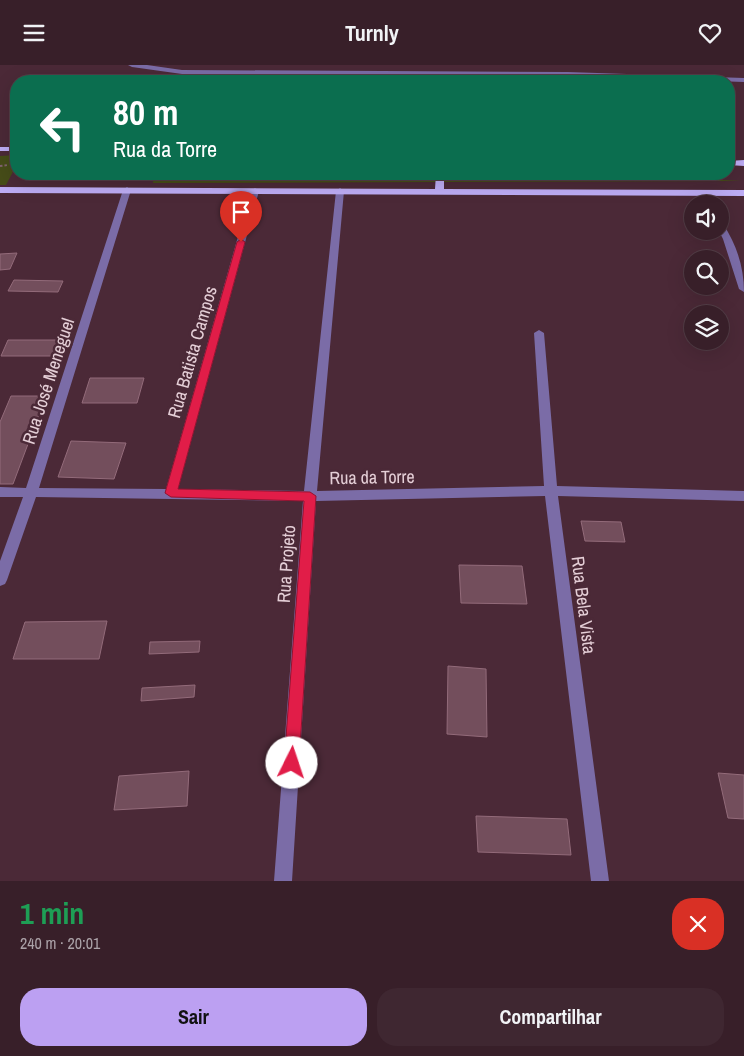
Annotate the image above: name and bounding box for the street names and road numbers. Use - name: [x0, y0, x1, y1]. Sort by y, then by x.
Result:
- street label: Rua Batista Campos: [161, 283, 223, 421]
- street label: Rua José Meneguel: [16, 315, 80, 447]
- street label: Rua da Torre: [329, 464, 415, 490]
- street label: Rua Projeto: [271, 524, 301, 604]
- street label: Rua Bela Vista: [566, 555, 602, 655]

